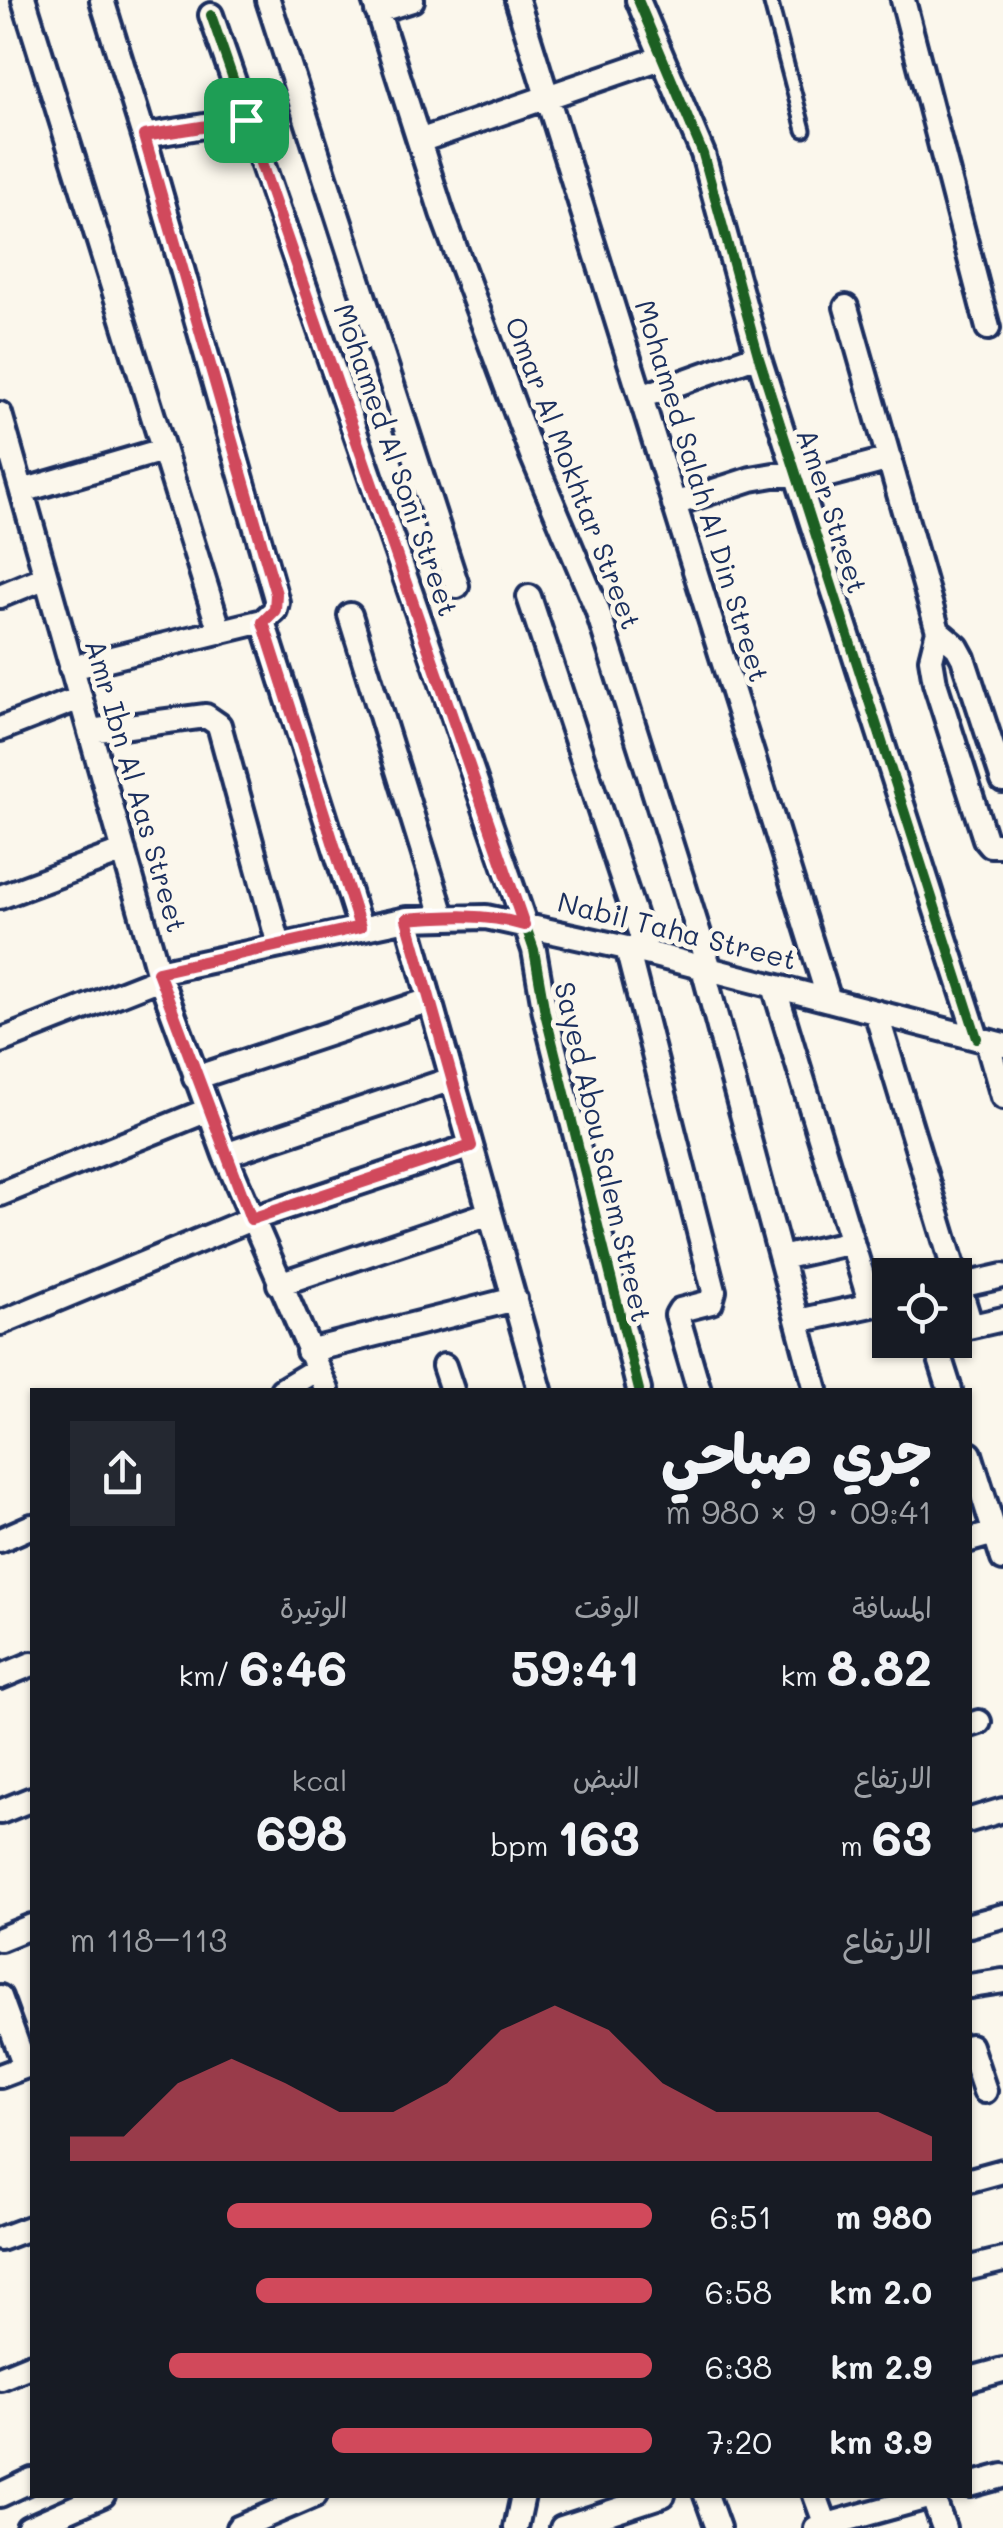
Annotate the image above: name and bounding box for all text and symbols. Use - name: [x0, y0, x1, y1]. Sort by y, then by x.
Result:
- pin: [204, 78, 289, 163]
- icon: arrive: [219, 93, 274, 148]
- street label: Mohamed Salah Al Din Street: [628, 295, 778, 686]
- street label: Mohamed Al Soni Street: [326, 299, 467, 621]
- street label: Omar Al Mokhtar Street: [498, 311, 650, 634]
- street label: Amer Street: [789, 424, 877, 598]
- street label: Amr Ibn Al Aas Street: [78, 635, 196, 936]
- street label: Nabil Taha Street: [554, 883, 800, 977]
- street label: Sayed Abou Salem Street: [547, 978, 661, 1325]
- map controls: [872, 1258, 972, 1358]
- button: locate: [872, 1258, 972, 1358]
- text: جري صباحي: [661, 1416, 932, 1488]
- button: share: [70, 1421, 175, 1526]
- text: 09:41 · 9 × 980 m: [665, 1490, 932, 1532]
- text: الوتيرة: [280, 1589, 347, 1625]
- text: الوقت: [574, 1589, 640, 1625]
- text: المسافة: [852, 1589, 932, 1625]
- text: 6:46: [239, 1633, 347, 1699]
- text: 59:41: [511, 1633, 640, 1699]
- text: 8.82: [827, 1633, 932, 1699]
- text: /km: [178, 1657, 239, 1693]
- text: km: [780, 1657, 827, 1693]
- text: النبض: [573, 1759, 640, 1795]
- text: الارتفاع: [853, 1759, 932, 1795]
- text: kcal: [292, 1762, 347, 1798]
- text: 698: [256, 1798, 347, 1864]
- text: 163: [557, 1803, 640, 1869]
- text: 63: [872, 1803, 932, 1869]
- text: bpm: [491, 1827, 557, 1863]
- text: m: [840, 1827, 872, 1863]
- text: 113–118 m: [70, 1918, 227, 1960]
- text: الارتفاع: [842, 1919, 932, 1961]
- text: 6:51: [710, 2195, 772, 2237]
- text: 980 m: [835, 2195, 932, 2237]
- text: 6:58: [705, 2270, 772, 2312]
- text: 2.0 km: [829, 2270, 932, 2312]
- text: 6:38: [705, 2345, 772, 2387]
- text: 2.9 km: [831, 2345, 932, 2387]
- text: 7:20: [707, 2420, 772, 2462]
- text: 3.9 km: [830, 2420, 932, 2462]

